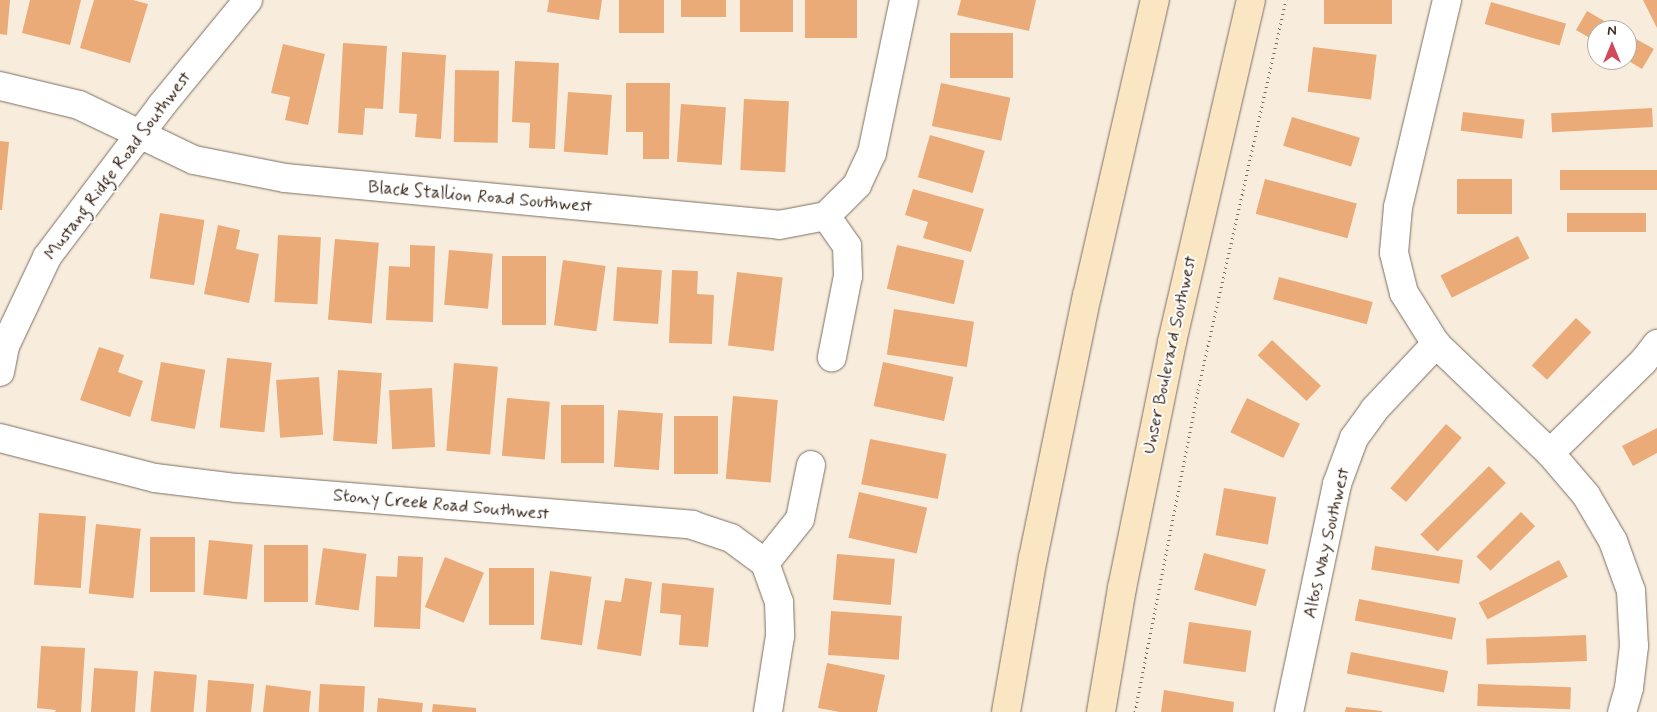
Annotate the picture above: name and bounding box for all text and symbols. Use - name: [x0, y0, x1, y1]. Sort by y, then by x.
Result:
- north arrow: [1587, 20, 1637, 70]
- text: N: [1607, 22, 1617, 40]
- street label: Mustang Ridge Road Southwest: [41, 69, 195, 263]
- street label: Black Stallion Road Southwest: [369, 177, 591, 217]
- street label: Unser Boulevard Southwest: [1139, 255, 1201, 455]
- street label: Altos Way Southwest: [1299, 466, 1355, 620]
- street label: Stony Creek Road Southwest: [333, 485, 549, 525]

